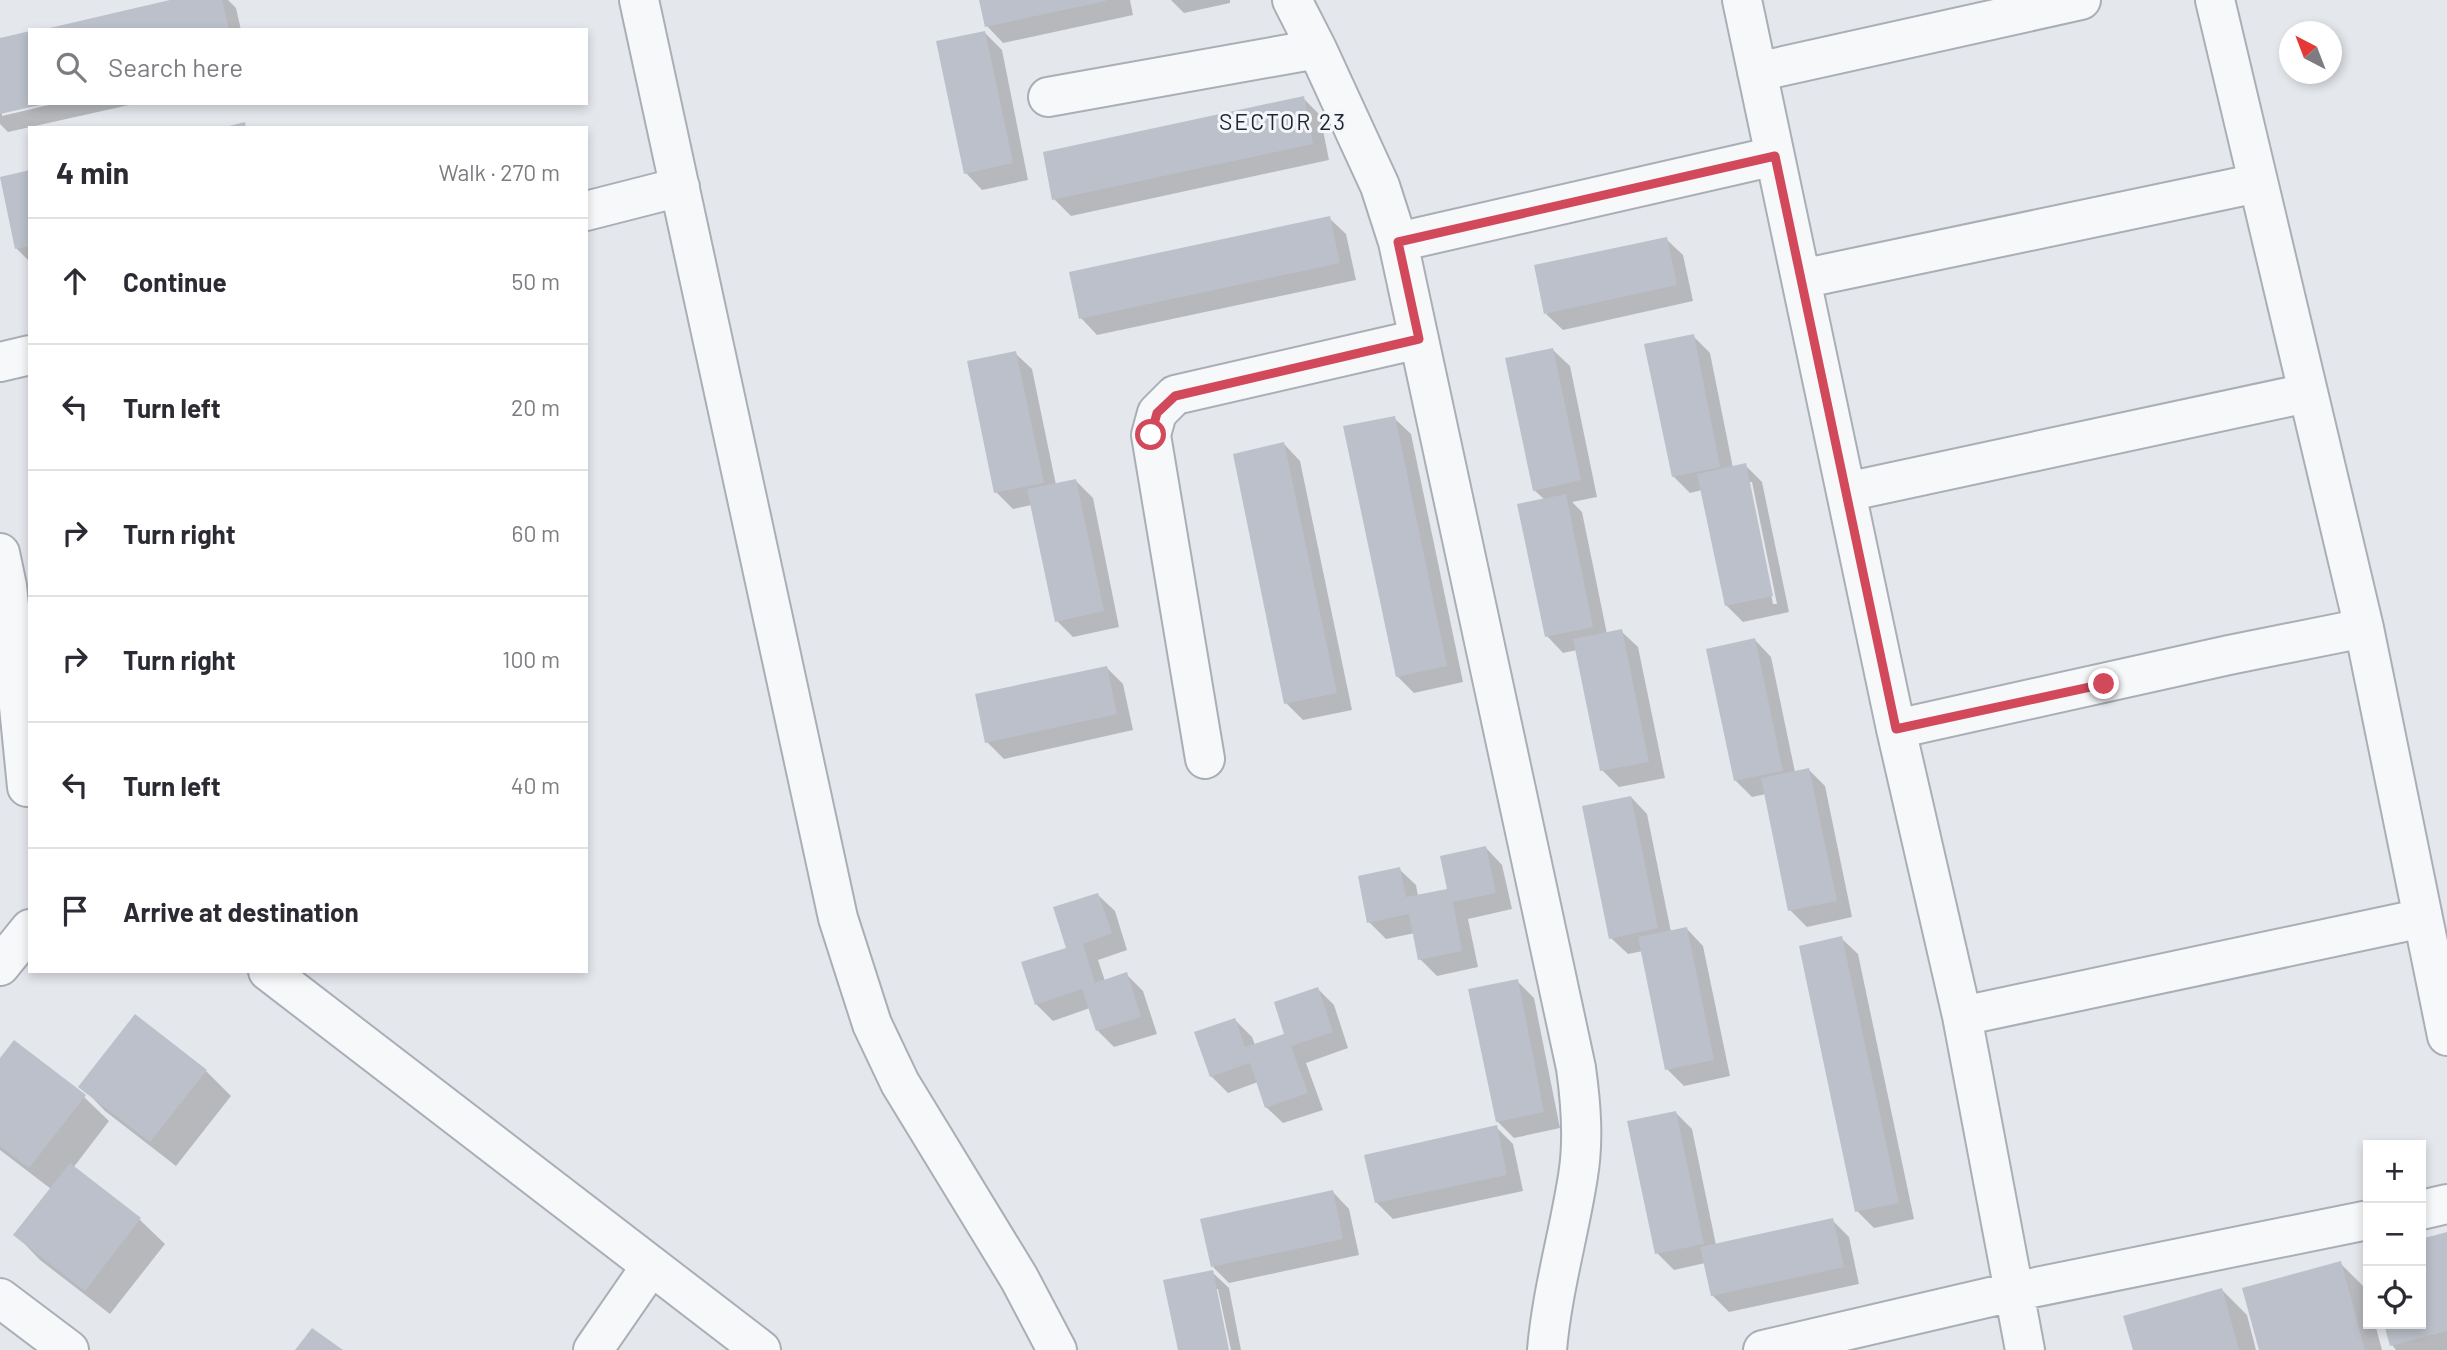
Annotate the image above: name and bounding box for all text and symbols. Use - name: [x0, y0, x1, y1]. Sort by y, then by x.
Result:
- north arrow: [2279, 21, 2342, 84]
- search box: [28, 28, 588, 105]
- icon: search: [52, 48, 90, 86]
- text: Search here: [108, 51, 243, 82]
- district label: SECTOR 23: [1219, 107, 1347, 135]
- text: 4 min: [56, 154, 129, 190]
- text: Walk · 270 m: [438, 158, 560, 186]
- icon: ahead: [56, 262, 94, 300]
- text: Continue: [123, 266, 227, 297]
- text: 50 m: [512, 267, 560, 295]
- icon: left: [56, 388, 94, 426]
- text: Turn left: [123, 392, 221, 423]
- text: 20 m: [511, 393, 560, 421]
- route start: [1135, 419, 1166, 450]
- icon: right: [56, 514, 94, 552]
- text: Turn right: [123, 518, 236, 549]
- text: 60 m: [512, 519, 560, 547]
- icon: right: [56, 640, 94, 678]
- text: Turn right: [123, 644, 236, 675]
- text: 100 m: [502, 645, 560, 673]
- route end: [2088, 668, 2119, 699]
- icon: left: [56, 766, 94, 804]
- text: Turn left: [123, 770, 221, 801]
- text: 40 m: [511, 771, 560, 799]
- icon: arrive: [56, 892, 94, 930]
- text: Arrive at destination: [123, 896, 359, 927]
- map controls: [2363, 1140, 2426, 1329]
- button: +: [2363, 1140, 2426, 1203]
- button: −: [2363, 1203, 2426, 1266]
- button: locate: [2363, 1266, 2426, 1329]

